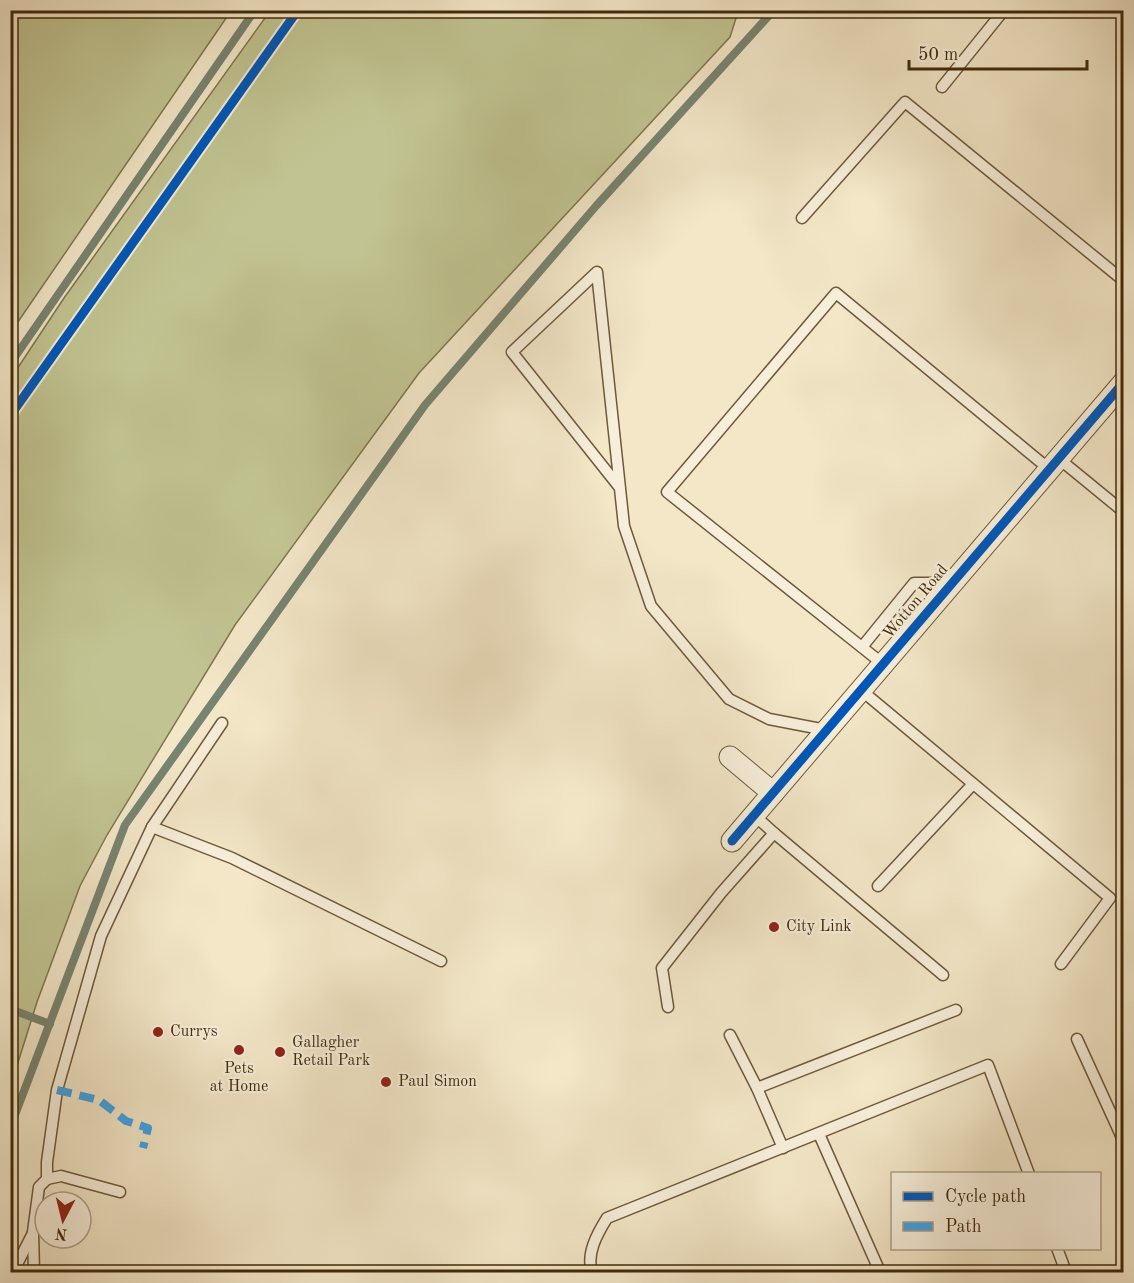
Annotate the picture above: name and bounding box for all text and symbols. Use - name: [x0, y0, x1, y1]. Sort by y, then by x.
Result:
- scale bar: [909, 33, 1088, 71]
- text: 50 m: [918, 46, 958, 64]
- street label: Wotton Road: [880, 562, 952, 642]
- place label: City Link: [786, 919, 852, 935]
- marker: City Link: [767, 920, 781, 934]
- place label: Currys: [170, 1024, 218, 1040]
- marker: Currys: [151, 1025, 165, 1039]
- place label: Gallagher Retail Park: [292, 1035, 370, 1069]
- marker: Pets at Home: [232, 1043, 246, 1057]
- marker: Gallagher Retail Park: [273, 1045, 287, 1059]
- place label: Pets at Home: [210, 1061, 268, 1095]
- place label: Paul Simon: [398, 1074, 477, 1090]
- marker: Paul Simon: [379, 1075, 393, 1089]
- legend: [891, 1172, 1101, 1250]
- text: Cycle path: [945, 1188, 1026, 1206]
- north arrow: [33, 1190, 93, 1250]
- text: Path: [945, 1218, 982, 1236]
- text: N: [54, 1224, 68, 1242]

